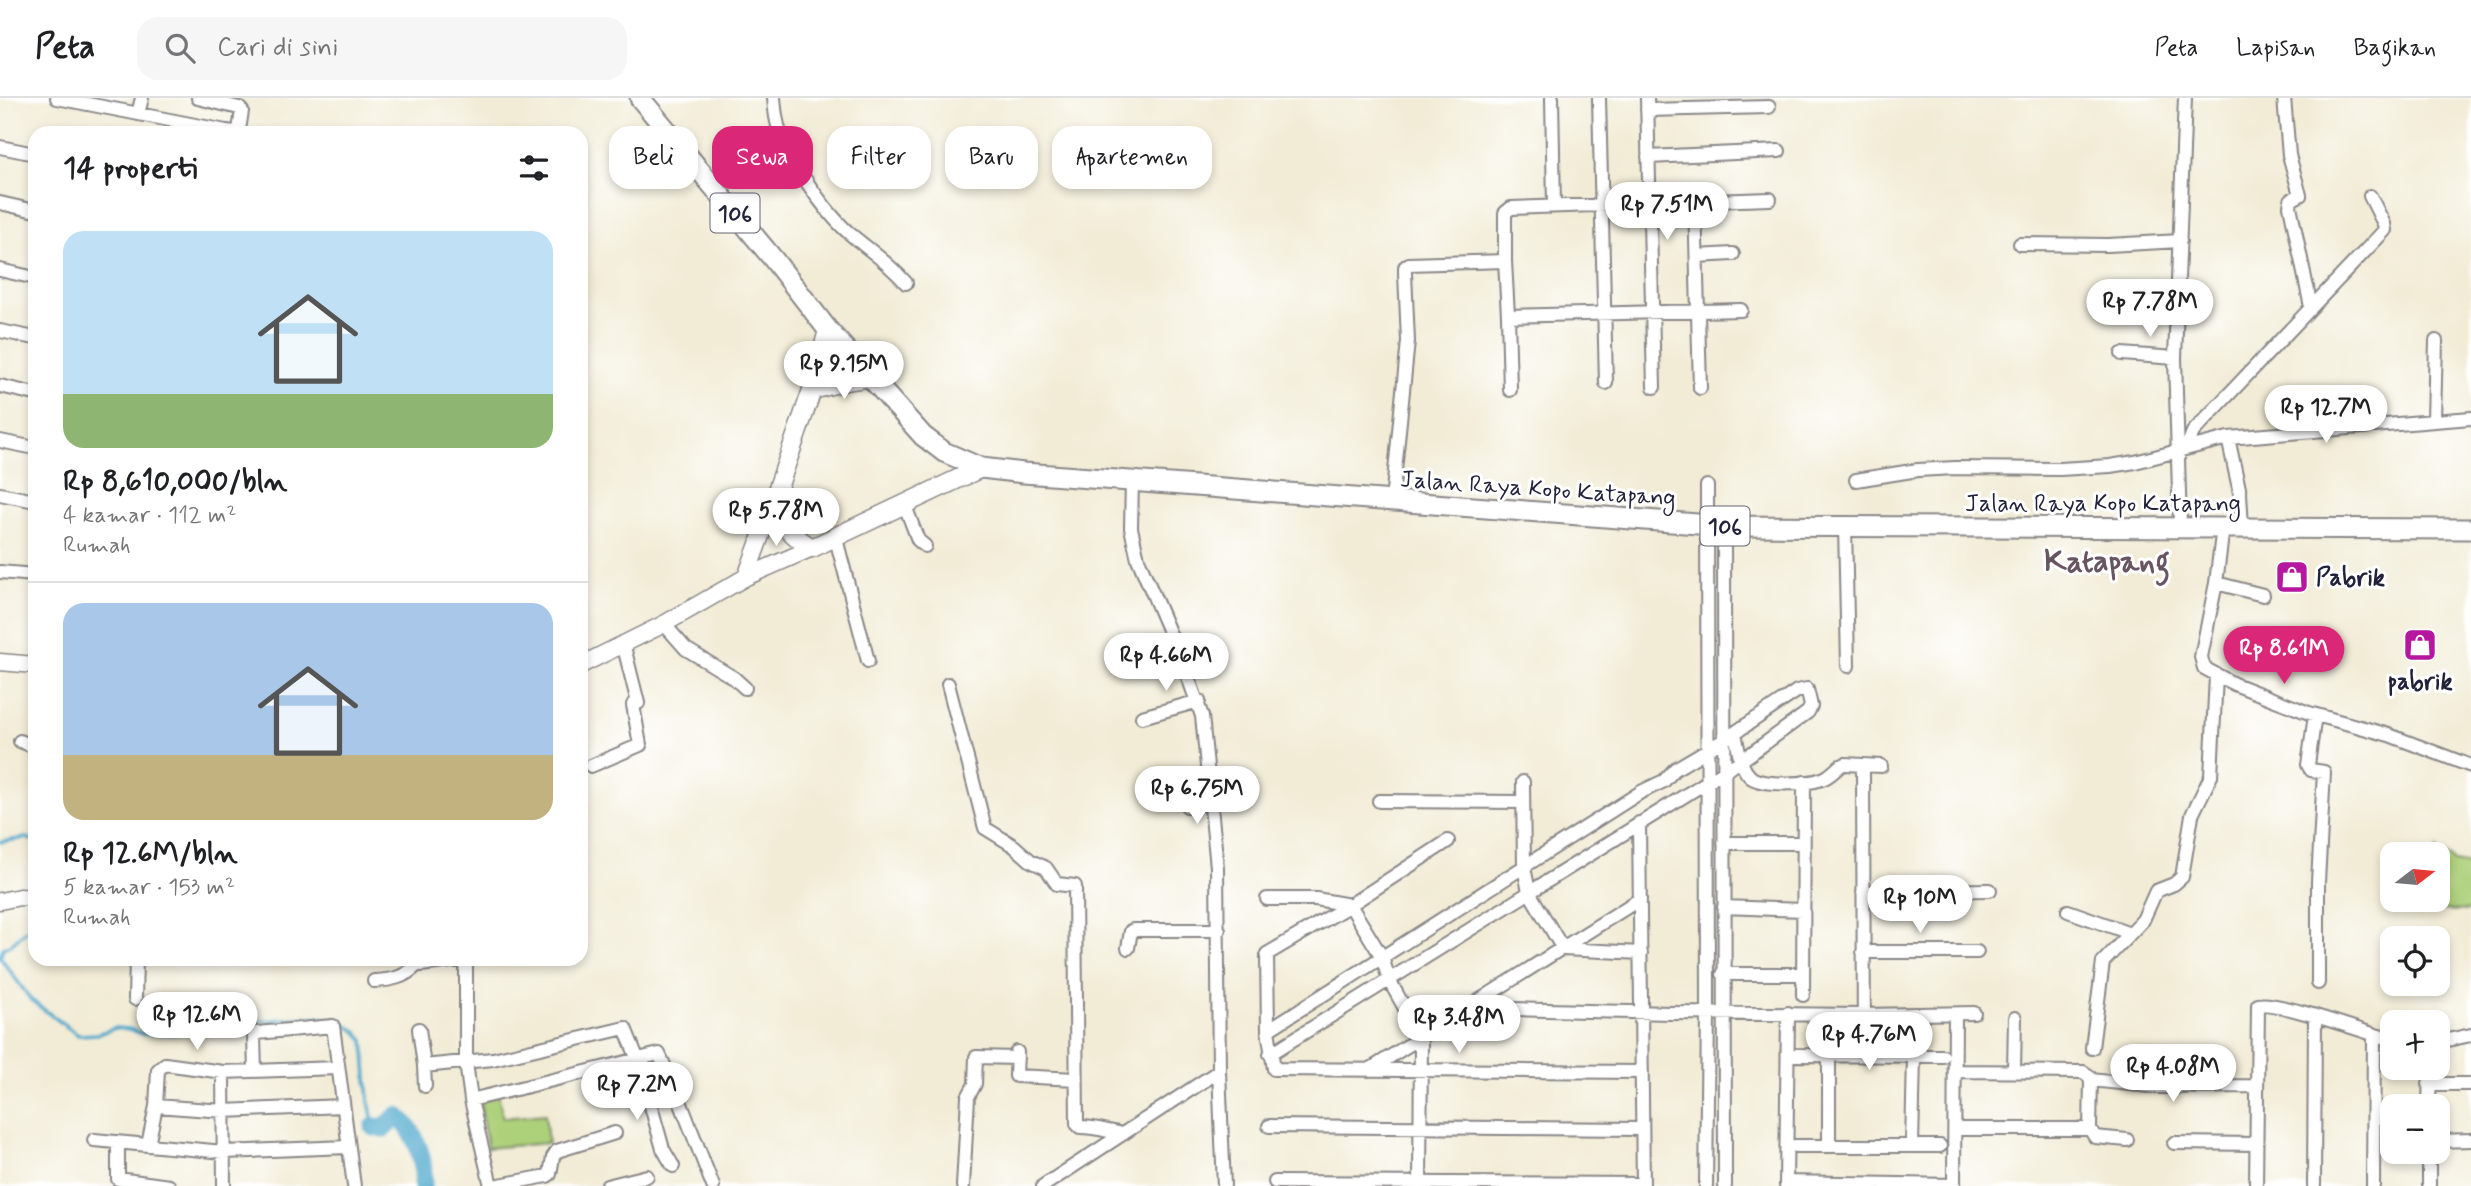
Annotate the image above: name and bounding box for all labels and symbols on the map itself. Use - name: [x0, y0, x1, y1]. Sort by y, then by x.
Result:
- pin: Rp 7.51M: [1595, 183, 1739, 242]
- road number: 106: [710, 194, 760, 232]
- pin: Rp 7.78M: [2078, 280, 2222, 339]
- pin: Rp 9.15M: [772, 342, 916, 401]
- pin: Rp 12.7M: [2254, 386, 2398, 445]
- street label: Jalan Raya Kopo Katapang: [1399, 464, 1677, 517]
- pin: Rp 5.78M: [704, 489, 848, 548]
- street label: Jalan Raya Kopo Katapang: [1965, 489, 2241, 522]
- road number: 106: [1700, 506, 1750, 546]
- district label: Katapang: [2044, 541, 2170, 587]
- shop icon: Pabrik: [2273, 558, 2311, 596]
- place label: Pabrik: [2316, 563, 2385, 594]
- pin: Rp 8.61M: [2212, 626, 2356, 686]
- shop icon: pabrik: [2401, 626, 2439, 664]
- pin: Rp 4.66M: [1094, 634, 1238, 693]
- place label: pabrik: [2387, 667, 2453, 698]
- pin: Rp 6.75M: [1125, 766, 1269, 826]
- north arrow: [2380, 842, 2450, 912]
- pin: Rp 10M: [1863, 876, 1977, 935]
- pin: Rp 12.6M: [125, 992, 269, 1052]
- pin: Rp 3.48M: [1387, 996, 1531, 1055]
- pin: Rp 4.76M: [1797, 1012, 1941, 1072]
- pin: Rp 4.08M: [2101, 1044, 2245, 1104]
- pin: Rp 7.2M: [572, 1062, 702, 1122]

